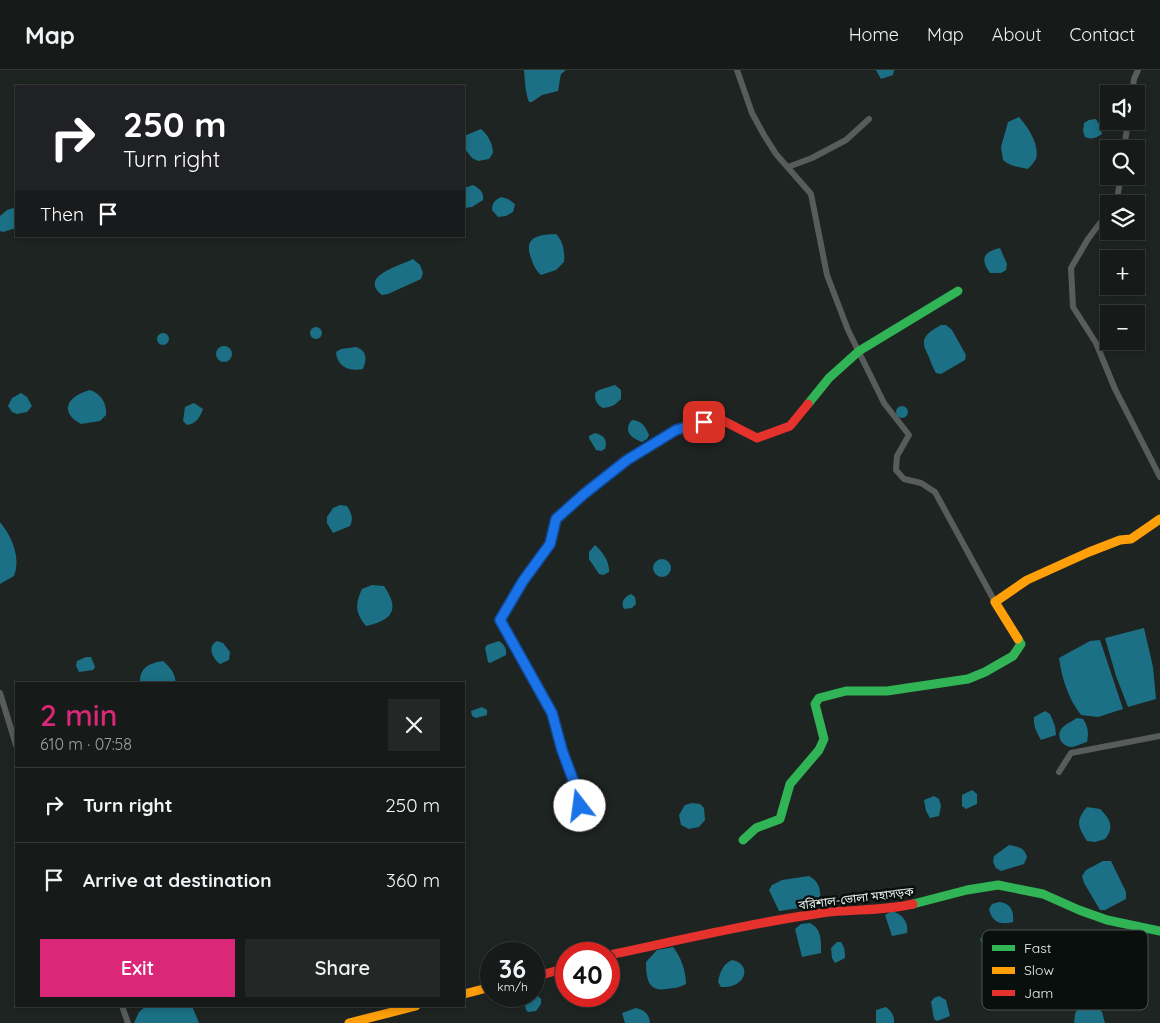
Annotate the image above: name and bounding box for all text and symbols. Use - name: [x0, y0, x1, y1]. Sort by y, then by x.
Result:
- text: Map: [25, 20, 75, 50]
- text: Home: [849, 23, 899, 46]
- text: Map: [927, 23, 964, 46]
- text: About: [992, 23, 1042, 46]
- text: Contact: [1070, 23, 1135, 46]
- map controls: [1100, 85, 1145, 350]
- button: sound: [1100, 85, 1145, 130]
- text: 250 m: [123, 102, 227, 146]
- icon: right: [40, 105, 105, 170]
- button: search: [1100, 140, 1145, 185]
- text: Turn right: [123, 145, 220, 173]
- button: layers: [1100, 195, 1145, 240]
- icon: arrive: [94, 200, 122, 228]
- text: Then: [40, 202, 84, 226]
- button: +: [1100, 250, 1145, 295]
- button: −: [1100, 305, 1145, 350]
- pin: [683, 401, 725, 443]
- icon: arrive: [690, 408, 718, 436]
- text: 2 min: [40, 696, 117, 734]
- button: close: [388, 699, 440, 751]
- text: 610 m · 07:58: [40, 734, 132, 754]
- position arrow: [553, 779, 605, 831]
- icon: right: [40, 791, 68, 819]
- text: Turn right: [83, 793, 172, 817]
- text: 250 m: [385, 793, 440, 817]
- icon: arrive: [40, 866, 68, 894]
- text: Arrive at destination: [83, 868, 272, 892]
- text: 360 m: [386, 868, 440, 892]
- street label: বরিশাল-ভোলা মহাসড়ক: [796, 883, 915, 913]
- legend: [982, 930, 1148, 1010]
- button: Exit: [40, 939, 235, 997]
- button: Share: [245, 939, 440, 997]
- text: Fast: [1024, 939, 1052, 957]
- speed limit sign: 40: [555, 942, 620, 1007]
- text: 36: [499, 953, 526, 984]
- text: Slow: [1024, 961, 1054, 979]
- text: km/h: [497, 979, 528, 994]
- text: Jam: [1024, 984, 1053, 1002]

